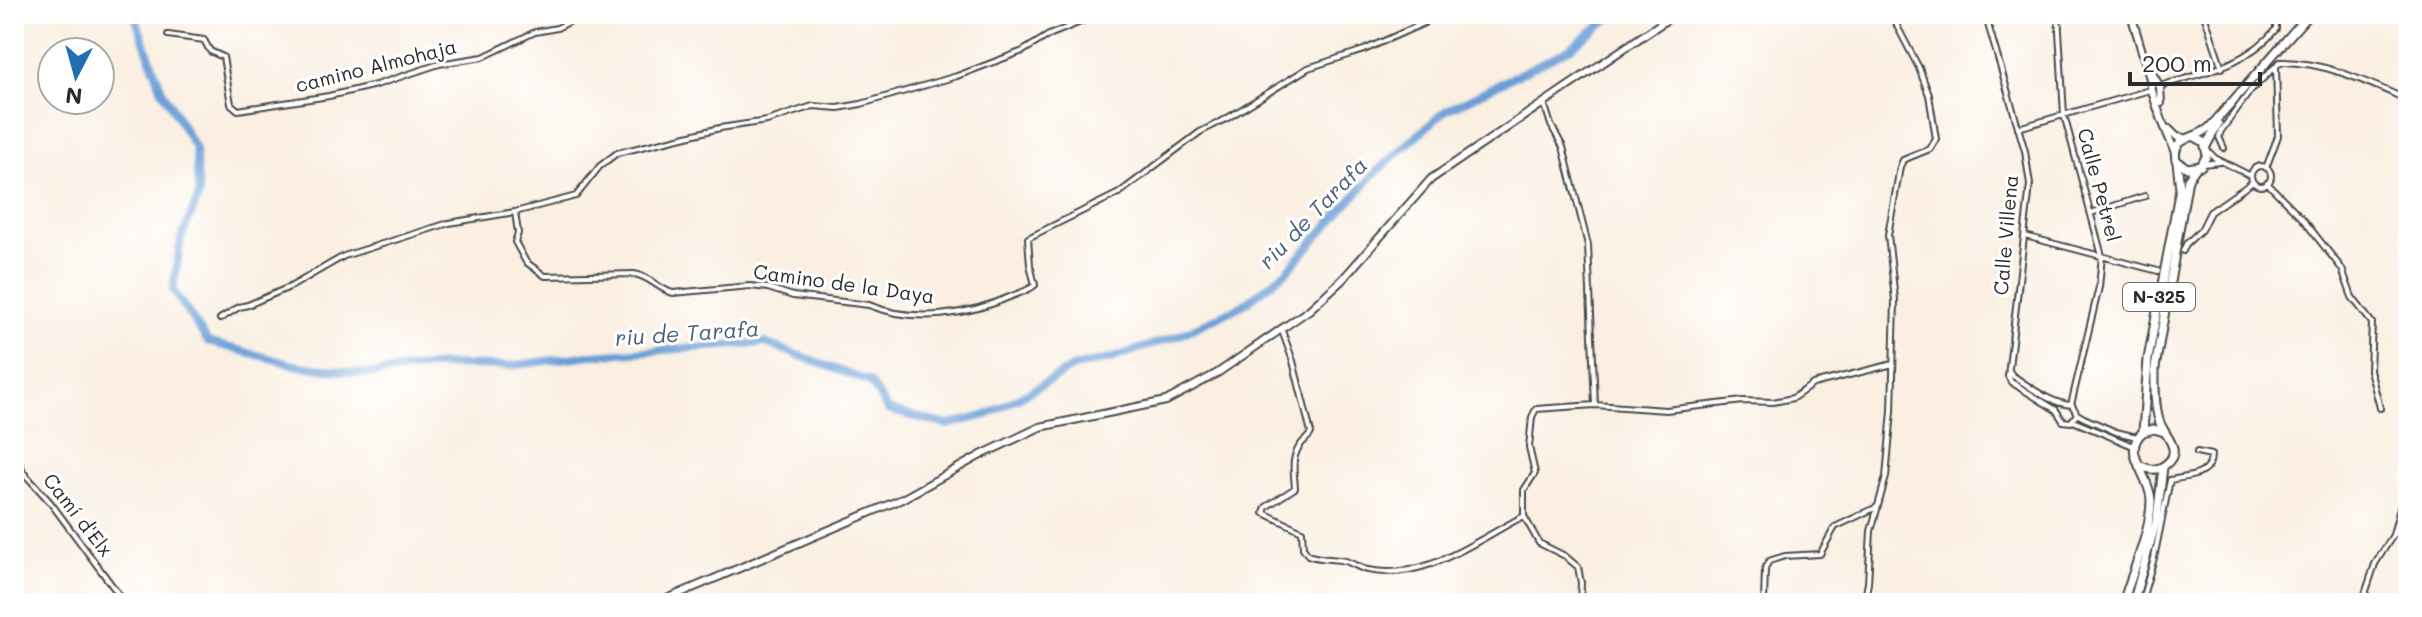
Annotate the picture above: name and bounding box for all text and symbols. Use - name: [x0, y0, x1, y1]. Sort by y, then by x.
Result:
- street label: camino Almohaja: [292, 32, 459, 98]
- north arrow: [36, 36, 116, 116]
- scale bar: [2130, 36, 2260, 86]
- text: 200 m: [2142, 47, 2212, 78]
- text: N: [64, 81, 84, 112]
- street label: Calle Petrel: [2072, 125, 2128, 244]
- water label: riu de Tarafa: [1252, 151, 1373, 275]
- street label: Calle Villena: [1987, 174, 2023, 296]
- street label: Camino de la Daya: [752, 257, 936, 309]
- road number: N-325: [2123, 283, 2195, 311]
- water label: riu de Tarafa: [614, 313, 760, 352]
- street label: Camí d'Elx: [38, 467, 120, 561]

